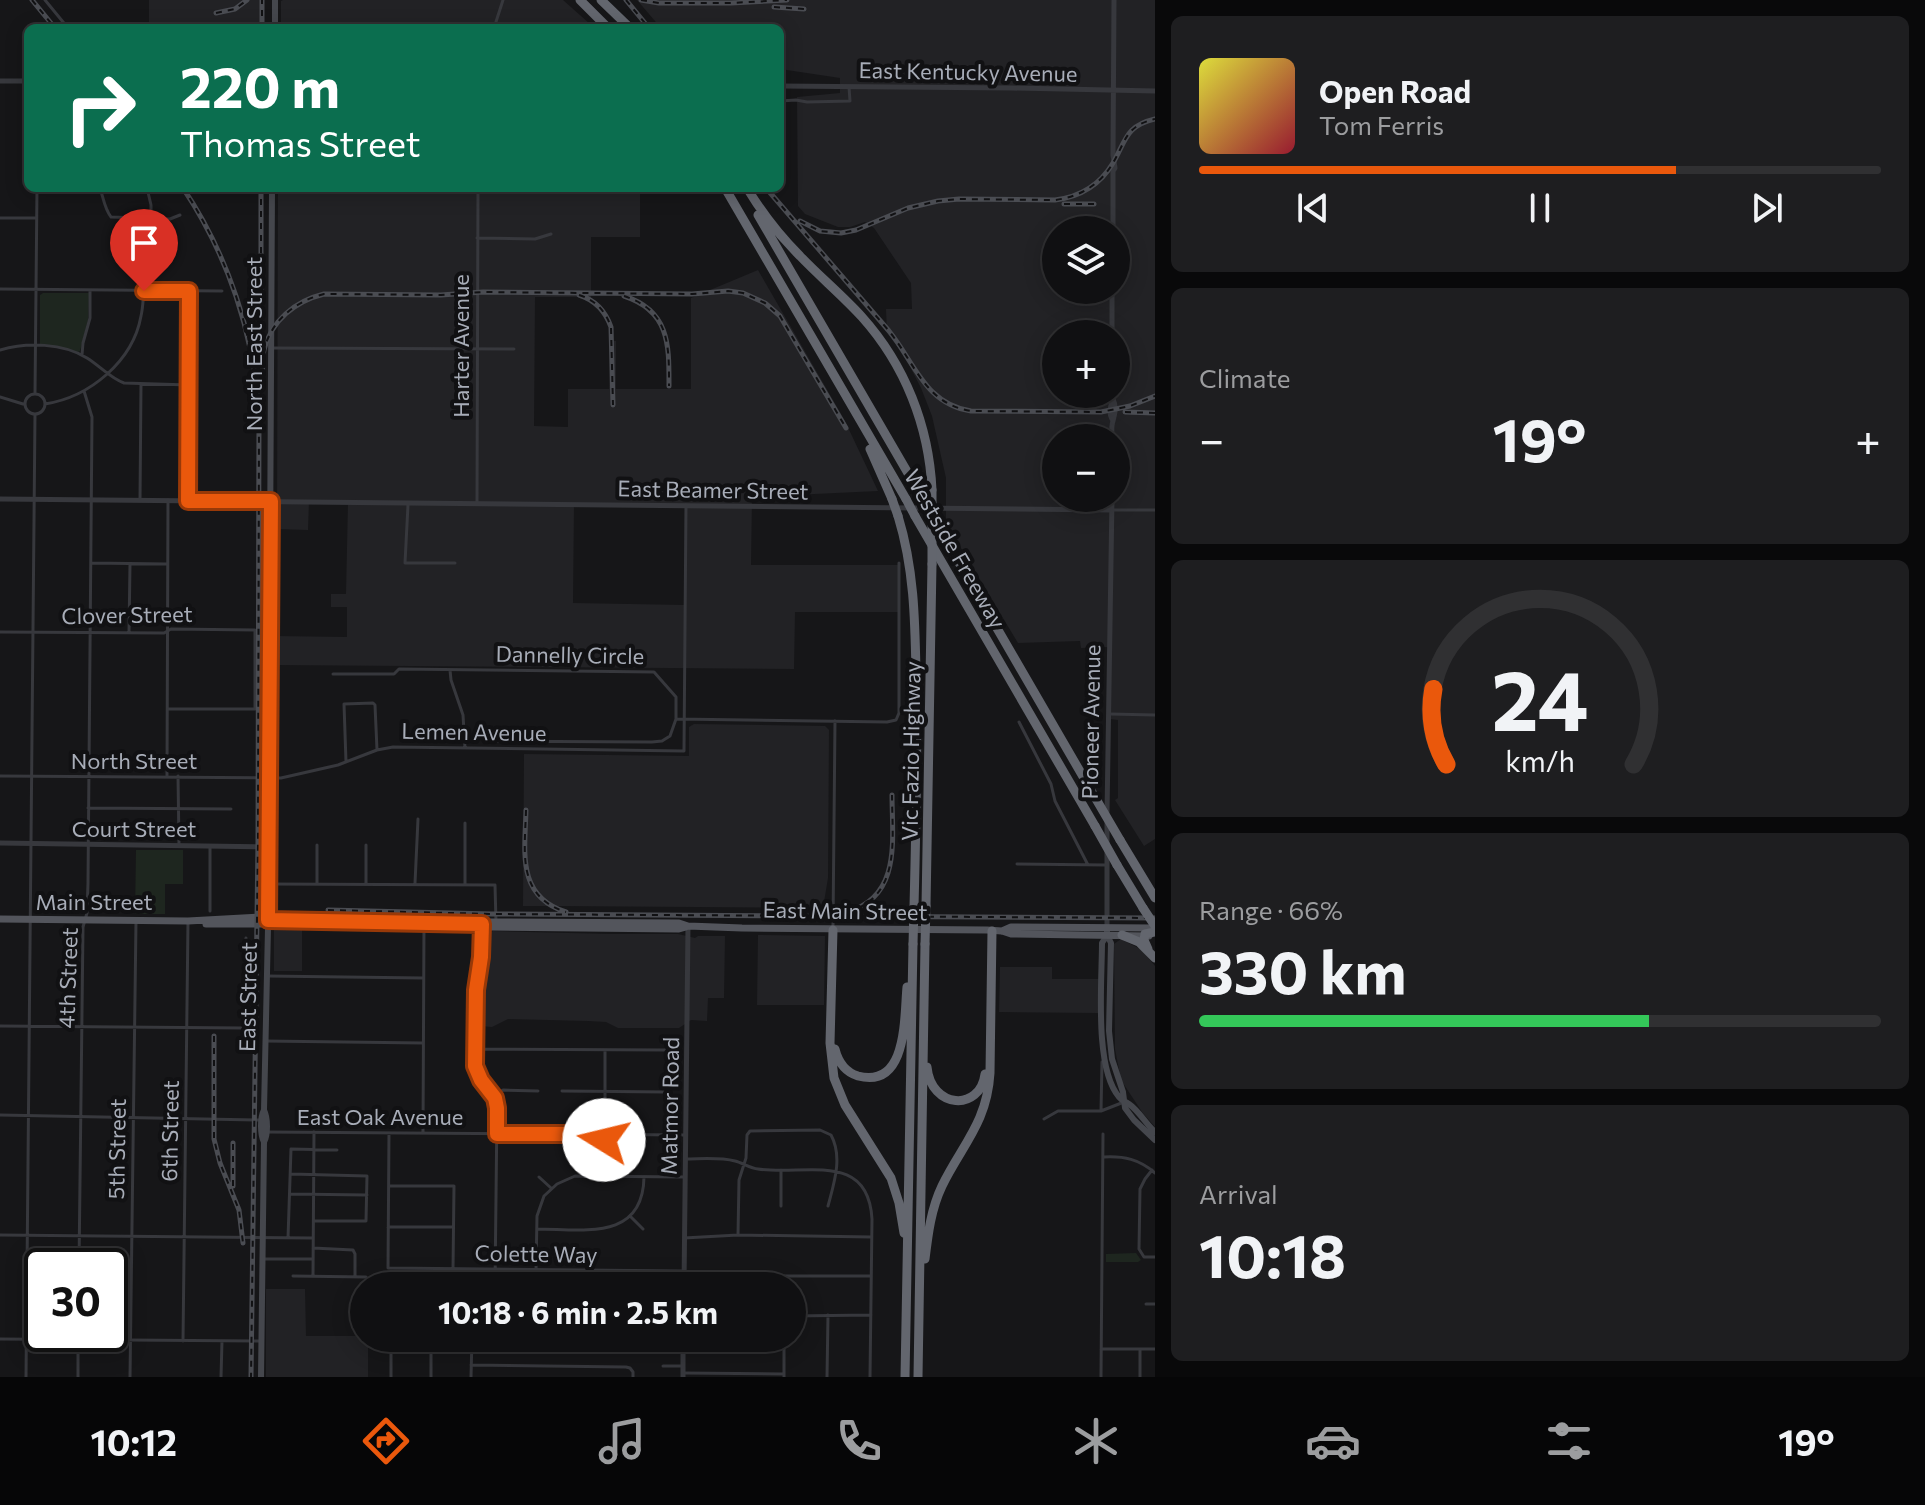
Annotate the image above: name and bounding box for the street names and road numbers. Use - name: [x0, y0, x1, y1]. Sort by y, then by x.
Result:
- street label: East Kentucky Avenue: [858, 56, 1078, 87]
- street label: North East Street: [240, 257, 267, 431]
- street label: Harter Avenue: [447, 274, 474, 418]
- street label: Westside Freeway: [899, 464, 1012, 633]
- street label: East Beamer Street: [617, 474, 809, 505]
- street label: Clover Street: [61, 600, 193, 629]
- street label: Dannelly Circle: [496, 640, 644, 669]
- street label: Pioneer Avenue: [1076, 644, 1105, 800]
- street label: Vic Fazio Highway: [895, 661, 926, 841]
- street label: Lemen Avenue: [401, 717, 547, 746]
- street label: North Street: [71, 747, 197, 774]
- street label: Court Street: [72, 815, 196, 842]
- street label: Main Street: [35, 888, 153, 915]
- street label: East Main Street: [762, 896, 928, 925]
- street label: 4th Street: [52, 927, 83, 1029]
- street label: East Street: [233, 942, 262, 1052]
- street label: Matmor Road: [655, 1037, 684, 1175]
- street label: 6th Street: [155, 1080, 184, 1182]
- street label: 5th Street: [102, 1098, 131, 1200]
- street label: East Oak Avenue: [297, 1103, 463, 1130]
- street label: Colette Way: [474, 1239, 598, 1268]

